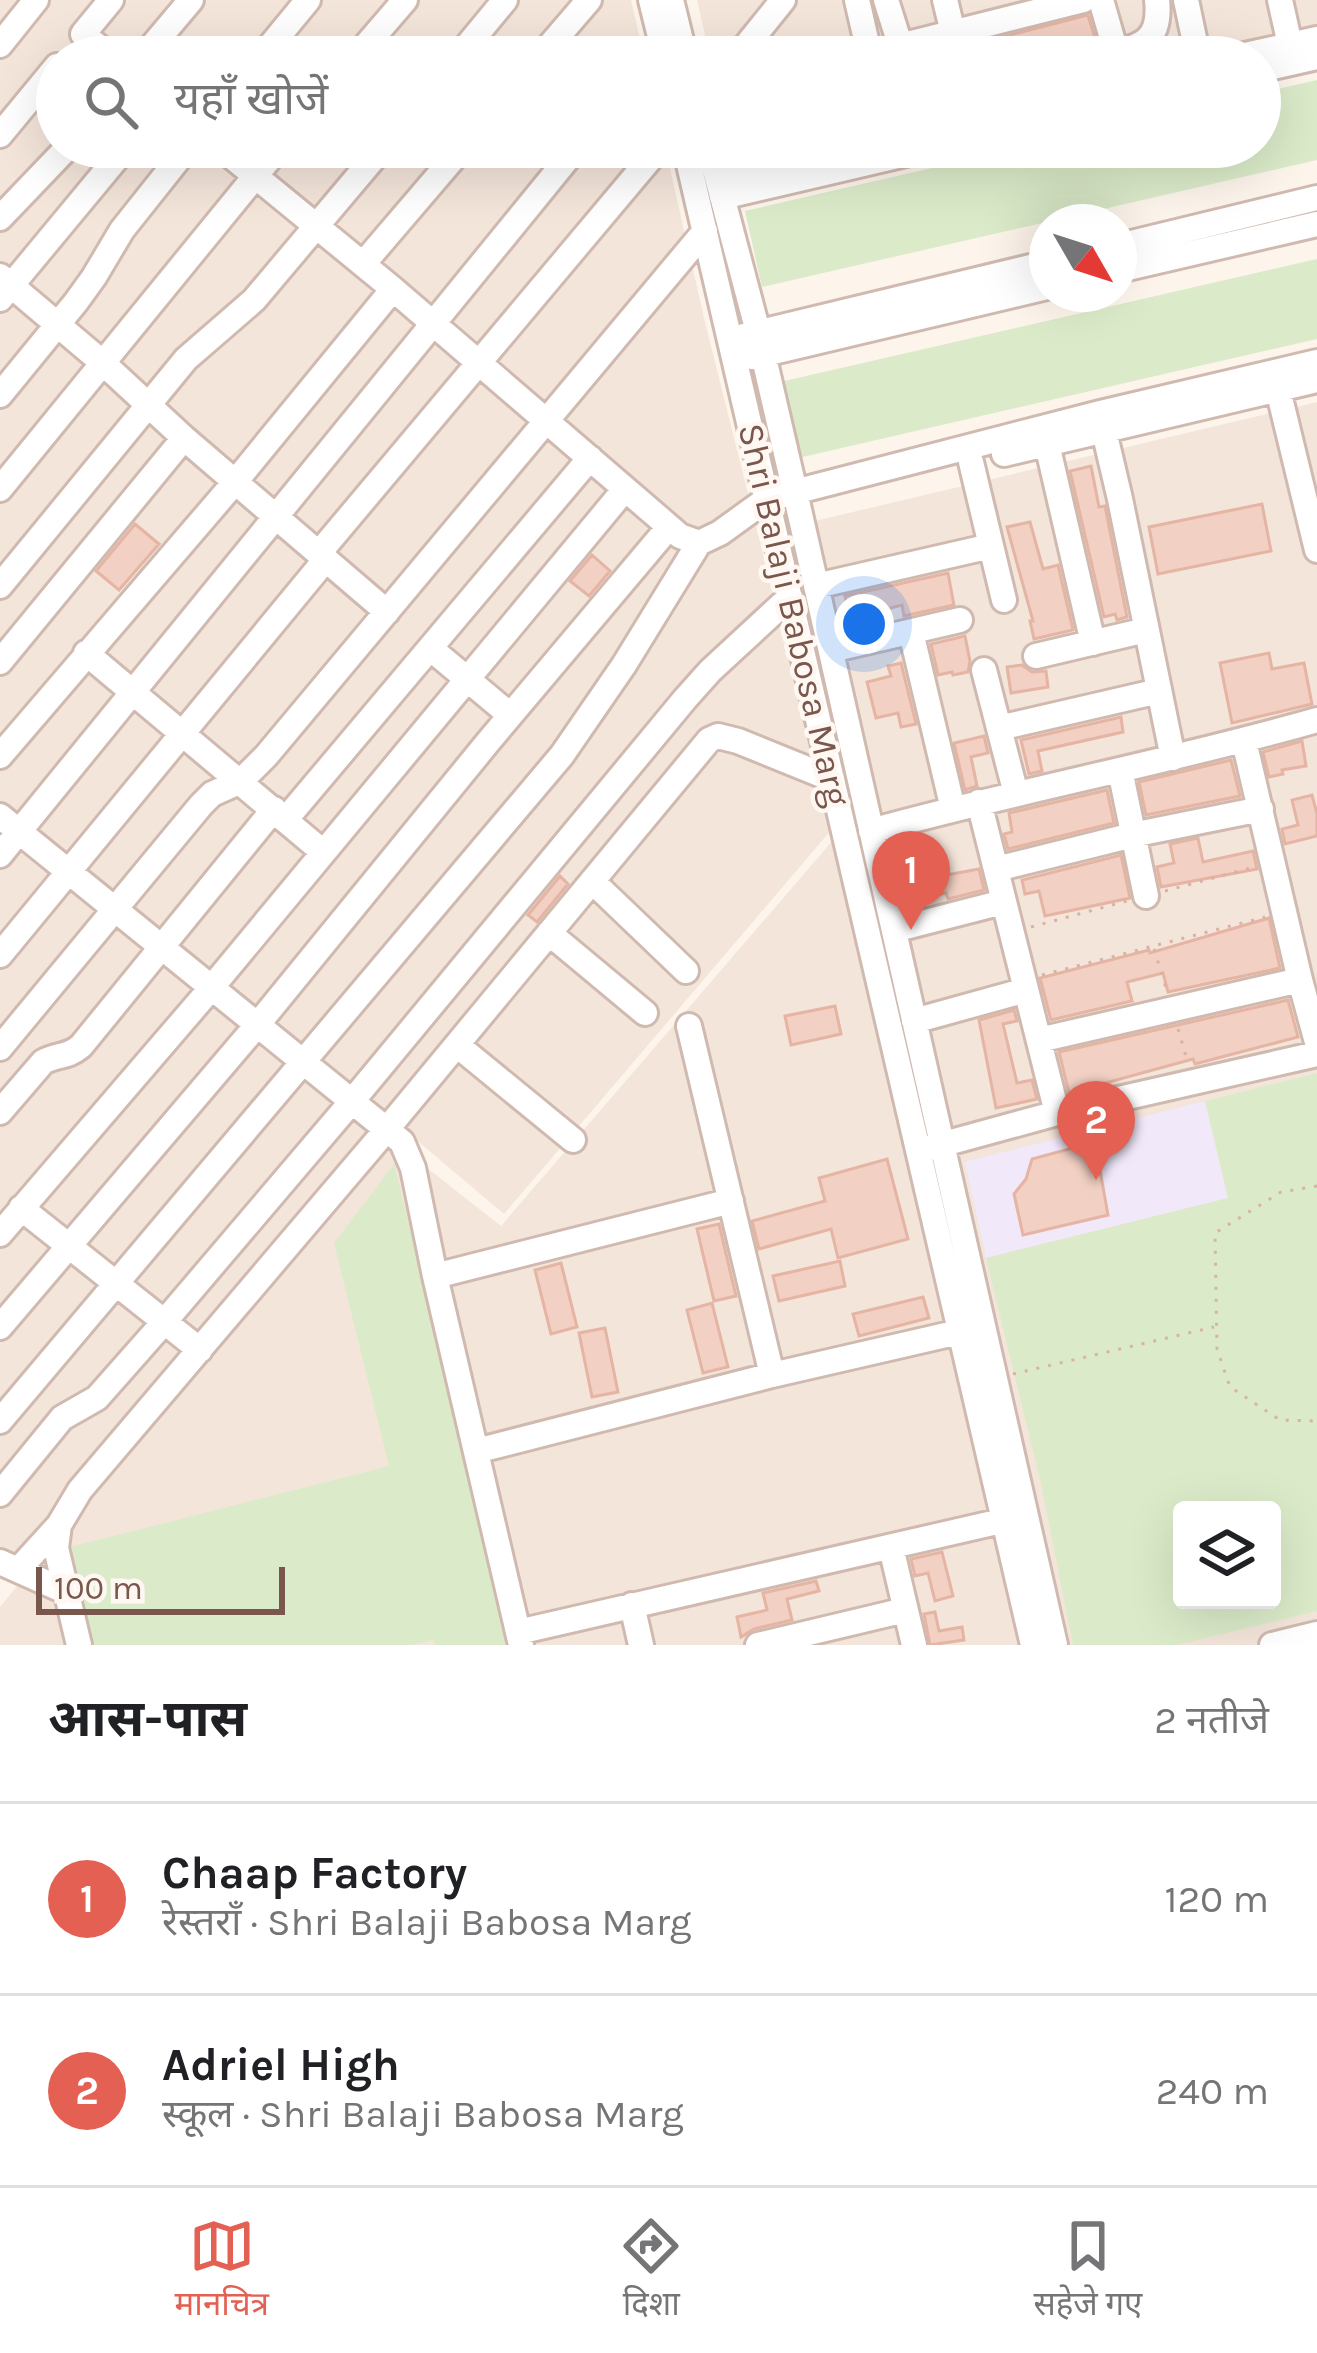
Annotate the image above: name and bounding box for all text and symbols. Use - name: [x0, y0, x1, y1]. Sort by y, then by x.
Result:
- search box: [36, 36, 1281, 168]
- icon: search: [78, 69, 144, 135]
- text: यहाँ खोजें: [174, 73, 328, 125]
- north arrow: [1029, 204, 1137, 312]
- street label: Shri Balaji Babosa Marg: [729, 419, 859, 811]
- your location: [834, 594, 894, 654]
- pin: 1: [872, 831, 950, 930]
- pin: 2: [1057, 1081, 1135, 1180]
- map controls: [1173, 1501, 1281, 1609]
- button: layers: [1173, 1501, 1281, 1609]
- scale bar: [36, 1561, 285, 1614]
- text: 100 m: [54, 1569, 143, 1607]
- text: आस-पास: [48, 1689, 247, 1749]
- text: 2 नतीजे: [1154, 1697, 1269, 1743]
- text: Chaap Factory: [162, 1847, 467, 1899]
- text: 1: [80, 1876, 94, 1922]
- text: 120 m: [1165, 1876, 1269, 1922]
- text: रेस्तराँ · Shri Balaji Babosa Marg: [162, 1899, 692, 1945]
- text: Adriel High: [162, 2039, 400, 2091]
- text: 2: [75, 2068, 99, 2114]
- text: 240 m: [1156, 2068, 1269, 2114]
- text: स्कूल · Shri Balaji Babosa Marg: [162, 2091, 684, 2137]
- tab: मानचित्र: [175, 2213, 269, 2328]
- tab: दिशा: [618, 2213, 684, 2328]
- tab: सहेजे गए: [1033, 2213, 1142, 2328]

